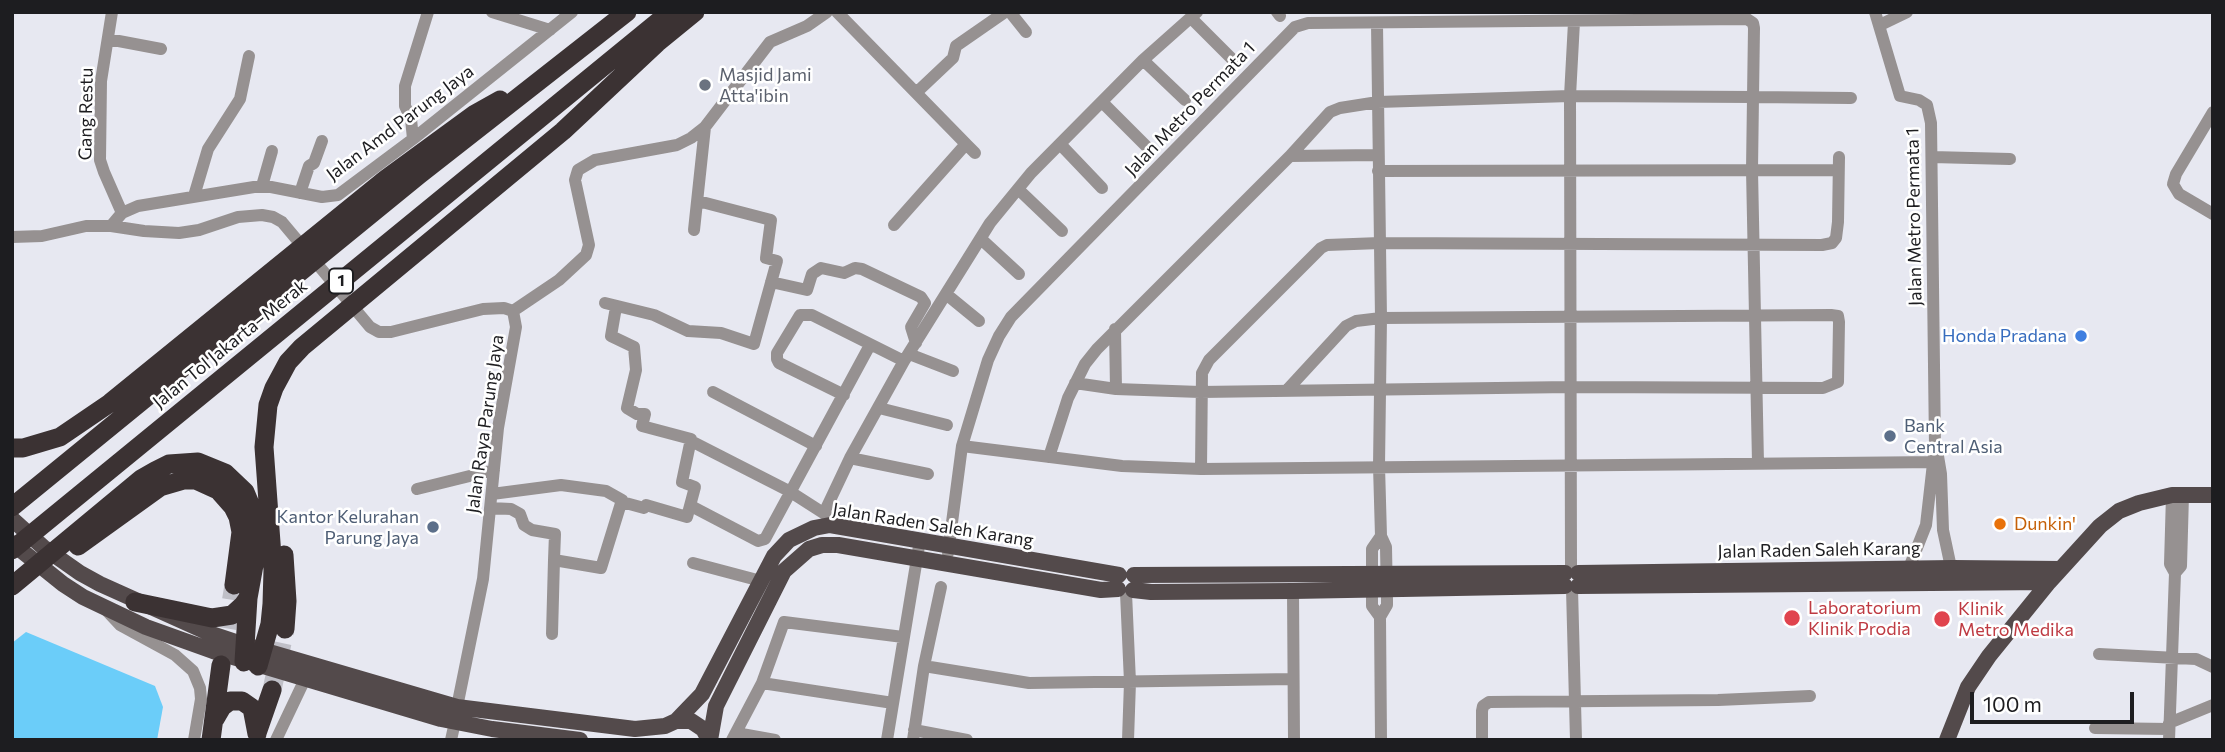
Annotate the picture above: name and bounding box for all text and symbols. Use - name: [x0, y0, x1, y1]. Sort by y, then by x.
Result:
- street label: Jalan Metro Permata 1: [1120, 37, 1260, 181]
- street label: Jalan Amd Parung Jaya: [322, 61, 478, 185]
- place label: Masjid Jami Atta'ibin: [719, 64, 812, 106]
- street label: Gang Restu: [74, 67, 98, 161]
- marker: Masjid Jami Atta'ibin: [697, 77, 713, 93]
- street label: Jalan Metro Permata 1: [1902, 128, 1926, 306]
- road number: 1: [329, 268, 353, 294]
- street label: Jalan Tol Jakarta–Merak: [148, 275, 312, 413]
- place label: Honda Pradana: [1942, 325, 2067, 347]
- marker: Honda Pradana: [2073, 328, 2089, 344]
- street label: Jalan Raya Parung Jaya: [462, 333, 508, 515]
- place label: Bank Central Asia: [1904, 415, 2003, 458]
- marker: Bank Central Asia: [1882, 428, 1898, 444]
- street label: Jalan Raden Saleh Karang: [831, 498, 1035, 552]
- place label: Kantor Kelurahan Parung Jaya: [277, 506, 419, 548]
- place label: Dunkin': [2014, 513, 2076, 535]
- marker: Dunkin': [1992, 516, 2008, 532]
- marker: Kantor Kelurahan Parung Jaya: [425, 519, 441, 535]
- street label: Jalan Raden Saleh Karang: [1717, 537, 1921, 563]
- place label: Laboratorium Klinik Prodia: [1808, 597, 1921, 640]
- place label: Klinik Metro Medika: [1958, 598, 2074, 640]
- marker: Laboratorium Klinik Prodia: [1782, 608, 1802, 628]
- marker: Klinik Metro Medika: [1932, 609, 1952, 629]
- scale bar: [1973, 678, 2138, 722]
- text: 100 m: [1983, 691, 2042, 716]

